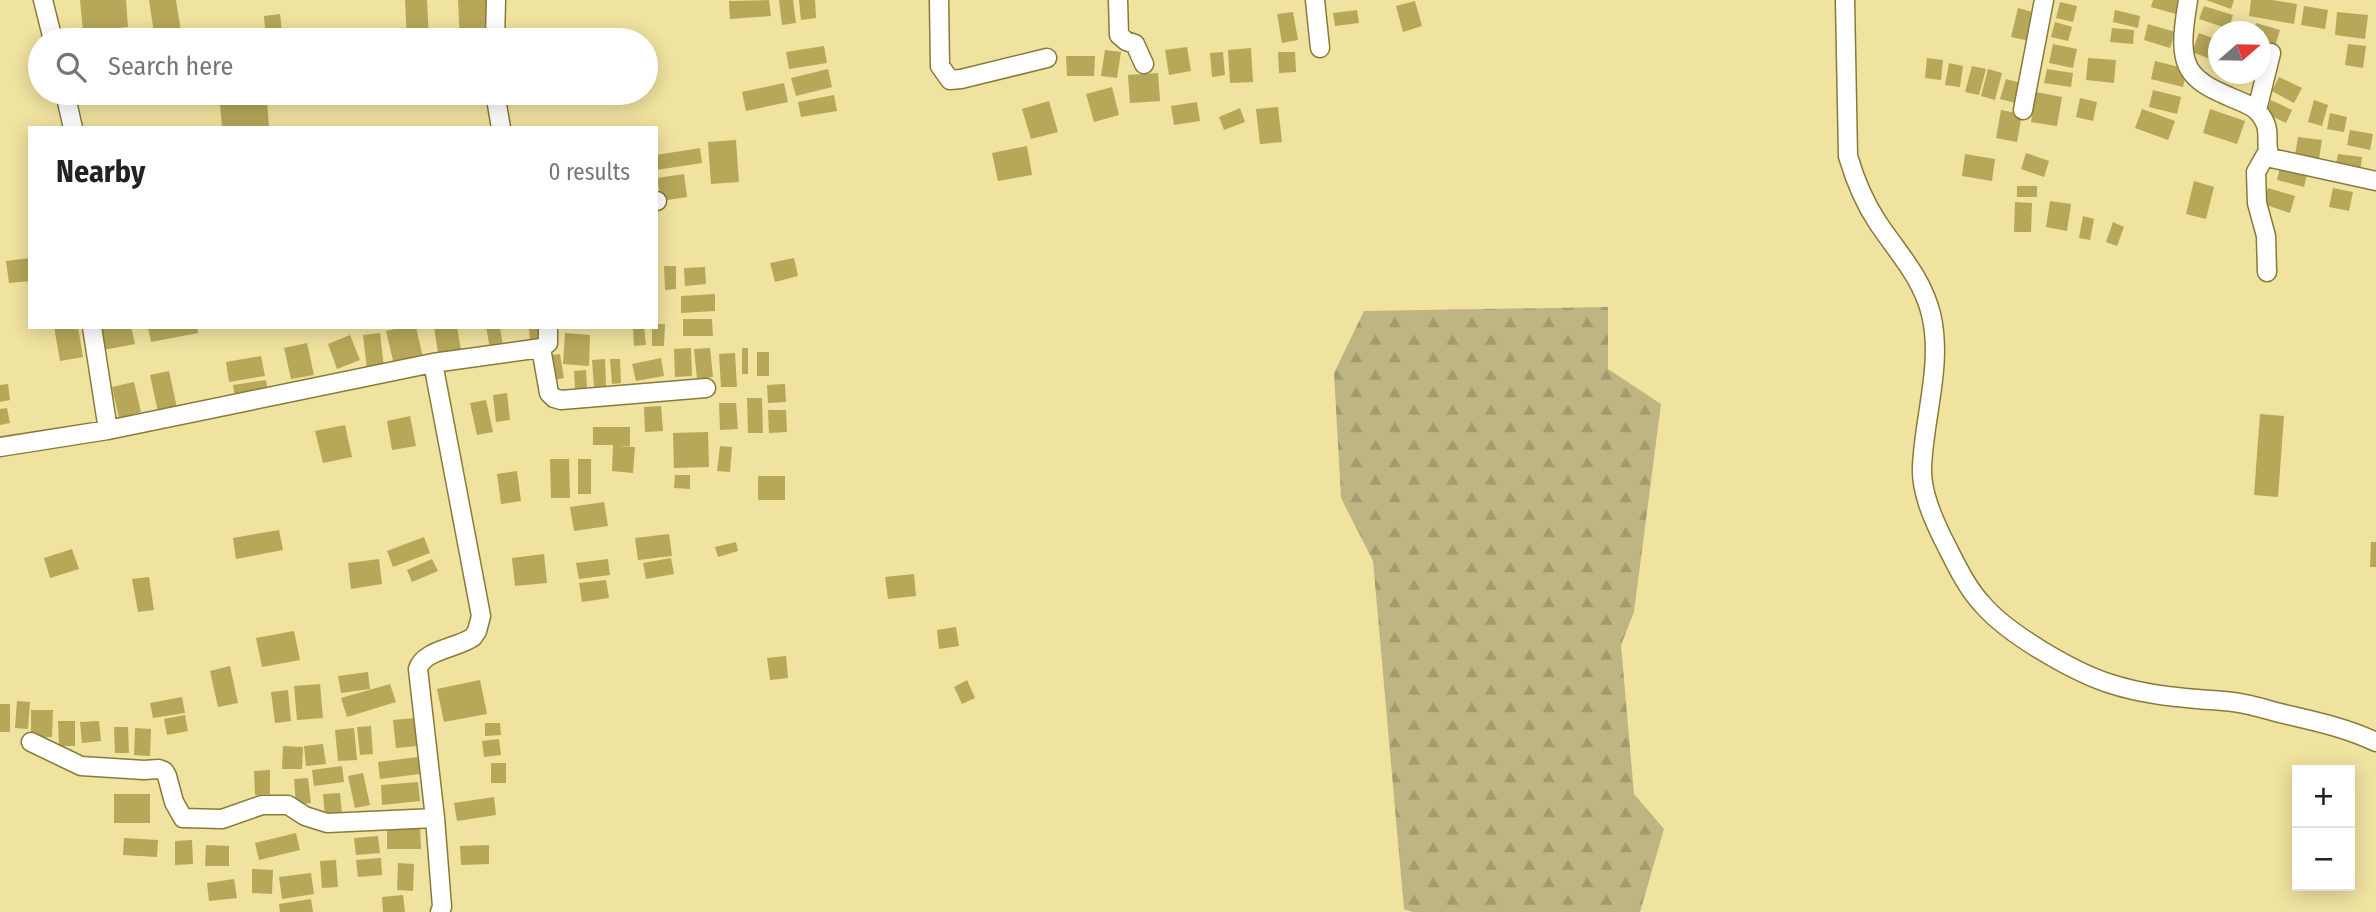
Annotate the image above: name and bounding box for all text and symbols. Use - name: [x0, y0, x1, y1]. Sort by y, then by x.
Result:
- north arrow: [2208, 21, 2271, 84]
- search box: [28, 28, 658, 105]
- icon: search: [52, 48, 90, 86]
- text: Search here: [108, 51, 233, 82]
- text: Nearby: [56, 154, 145, 190]
- text: 0 results: [549, 158, 630, 186]
- map controls: [2292, 765, 2355, 891]
- button: +: [2292, 765, 2355, 828]
- button: −: [2292, 828, 2355, 891]

